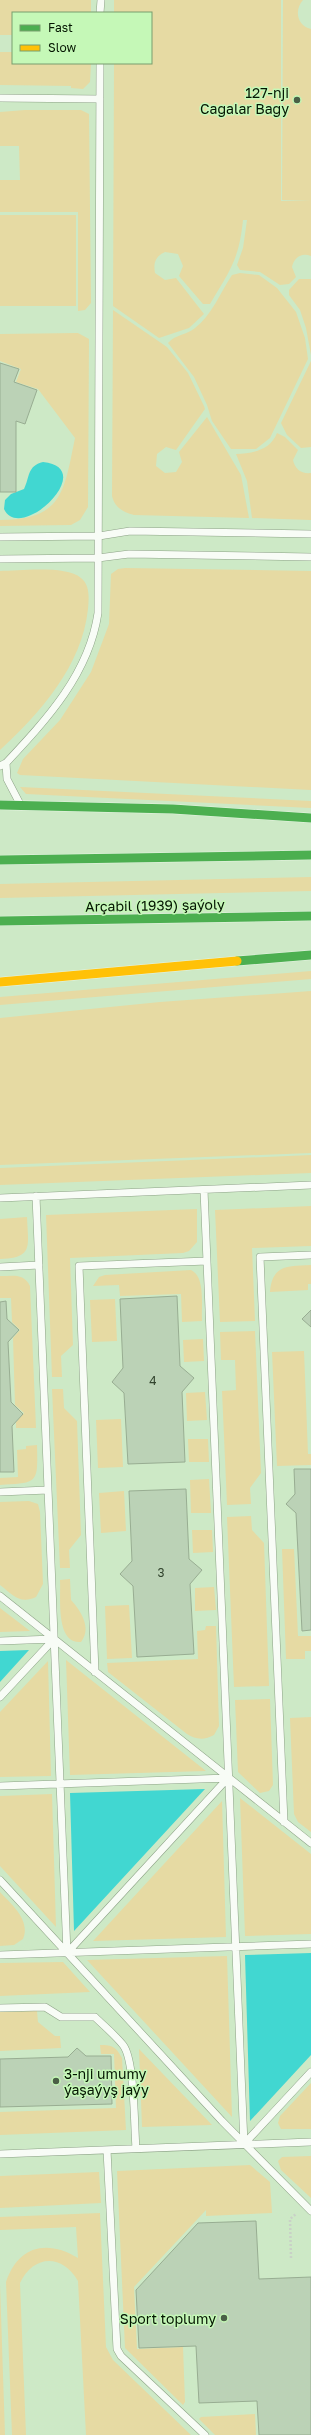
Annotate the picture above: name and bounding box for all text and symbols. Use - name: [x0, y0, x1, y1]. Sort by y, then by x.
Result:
- legend: [12, 12, 152, 64]
- text: Fast: [48, 20, 73, 35]
- text: Slow: [48, 40, 76, 55]
- place label: 127-nji Cagalar Bagy: [200, 84, 289, 117]
- marker: 127-nji Cagalar Bagy: [292, 95, 302, 105]
- street label: Arçabil (1939) şaýoly: [85, 895, 225, 915]
- house number: 4: [149, 1373, 157, 1388]
- house number: 3: [157, 1565, 165, 1580]
- place label: 3-nji umumy ýaşaýyş jaýy: [64, 2065, 149, 2098]
- marker: 3-nji umumy ýaşaýyş jaýy: [51, 2076, 61, 2086]
- place label: Sport toplumy: [120, 2310, 216, 2327]
- marker: Sport toplumy: [219, 2313, 229, 2323]

